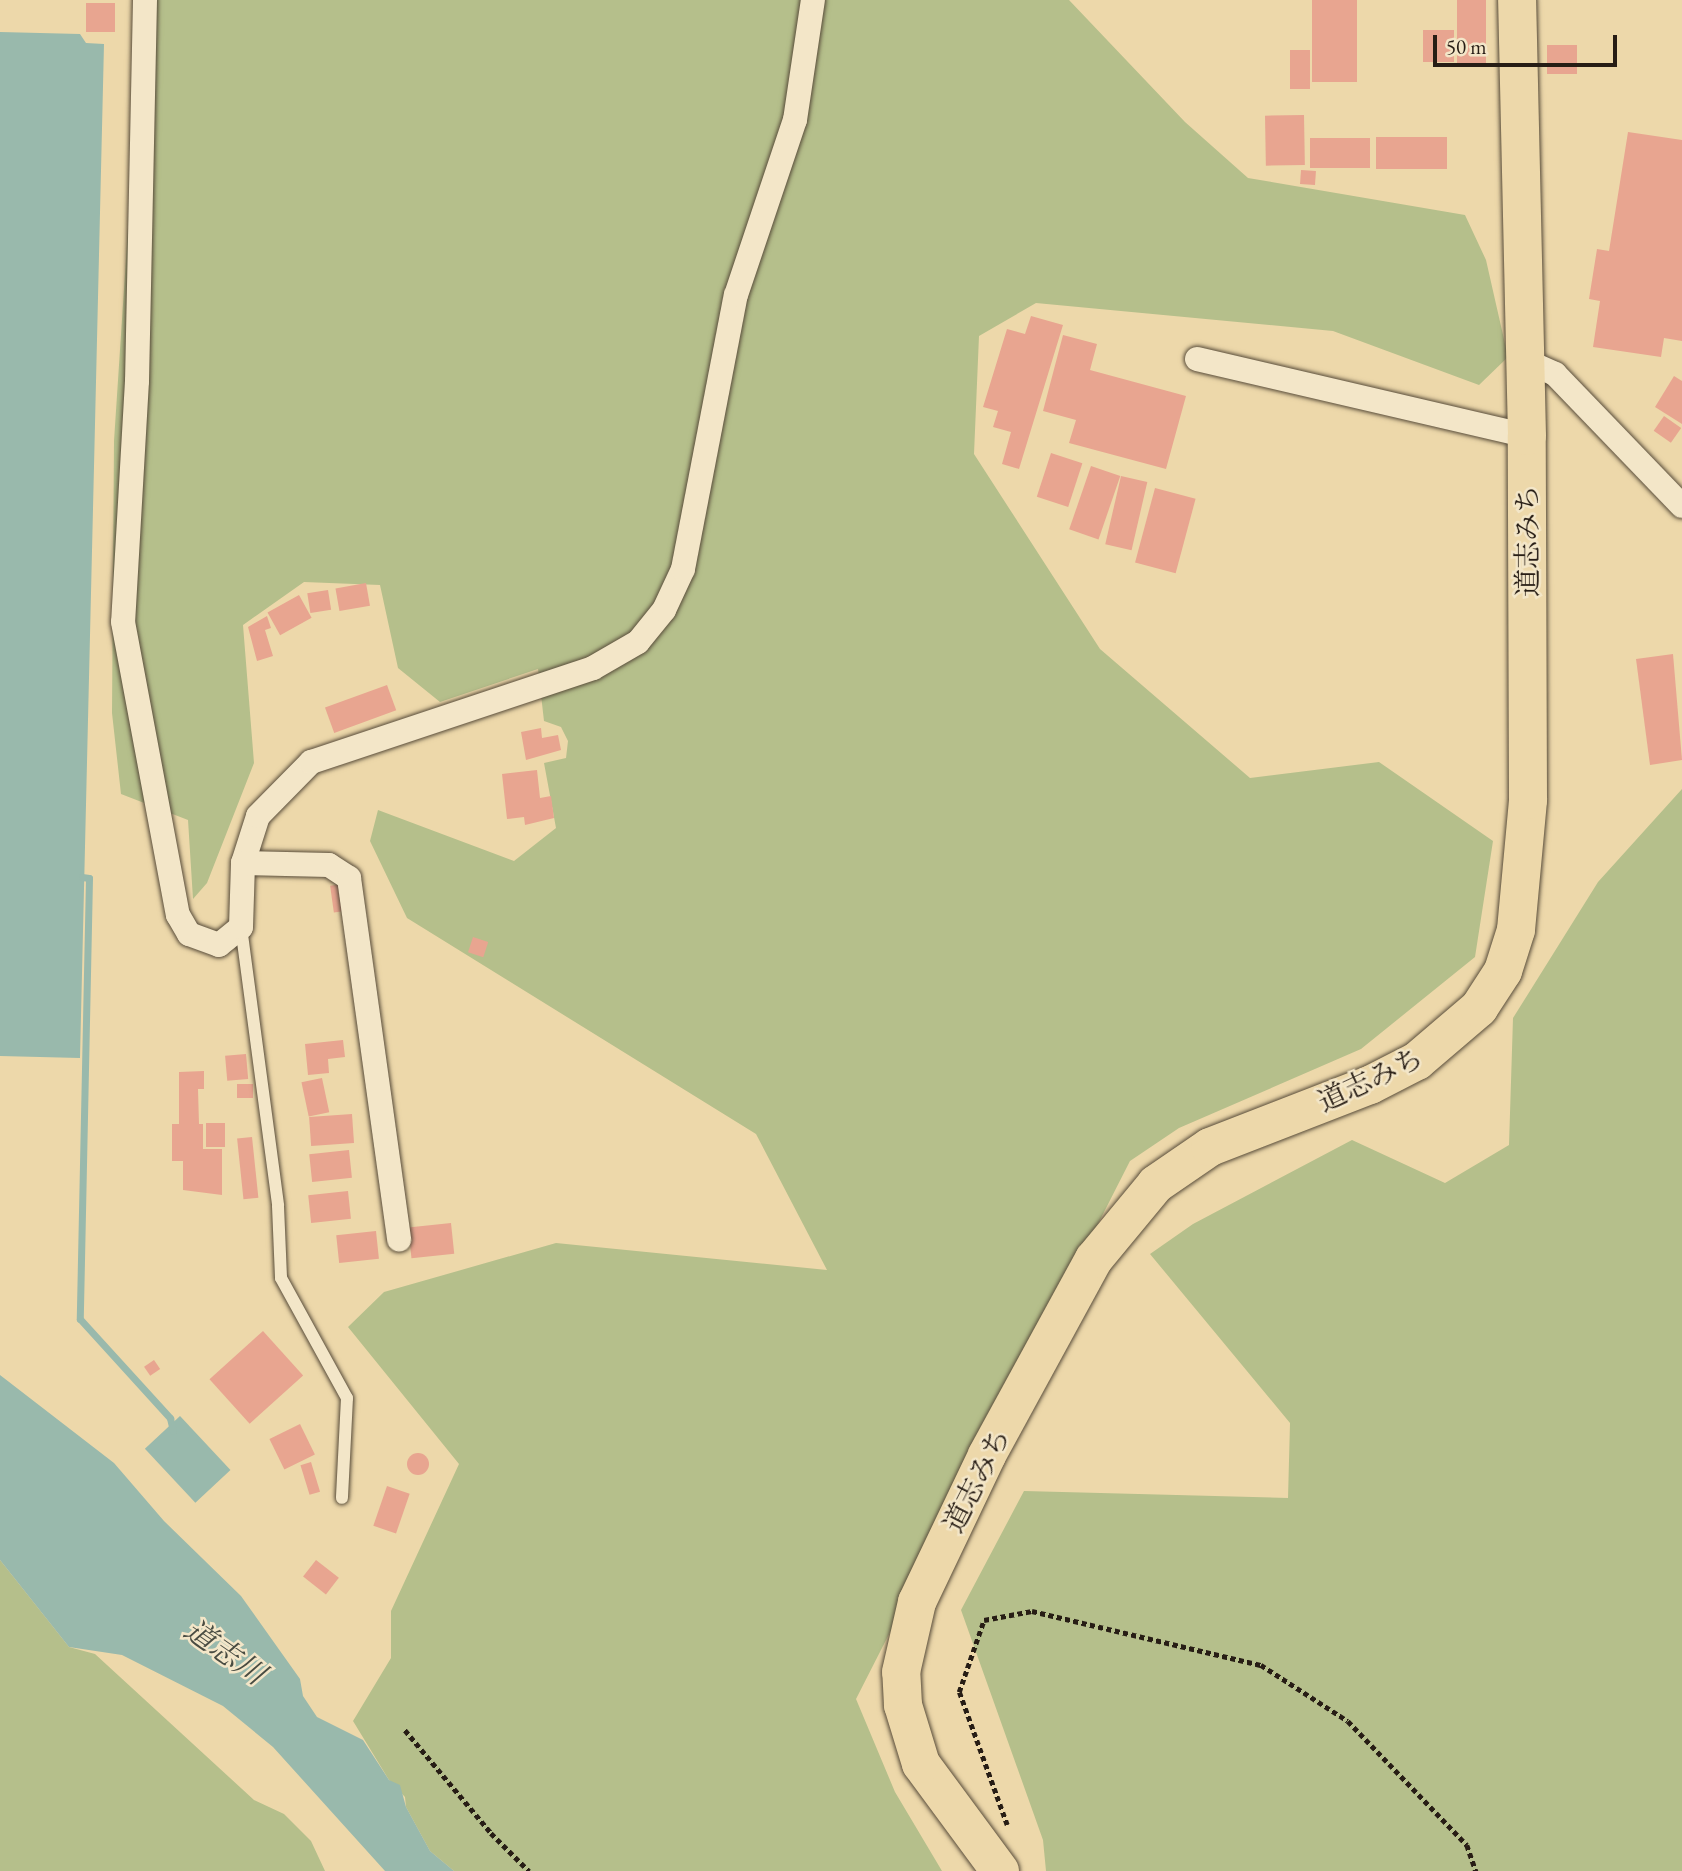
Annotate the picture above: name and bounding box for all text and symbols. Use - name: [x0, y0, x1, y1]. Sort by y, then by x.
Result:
- scale bar: [1437, 21, 1621, 65]
- text: 50 m: [1446, 33, 1487, 60]
- street label: 道志みち: [1510, 485, 1544, 597]
- street label: 道志みち: [1312, 1040, 1428, 1118]
- street label: 道志みち: [936, 1422, 1016, 1538]
- water label: 道志川: [178, 1611, 272, 1693]

